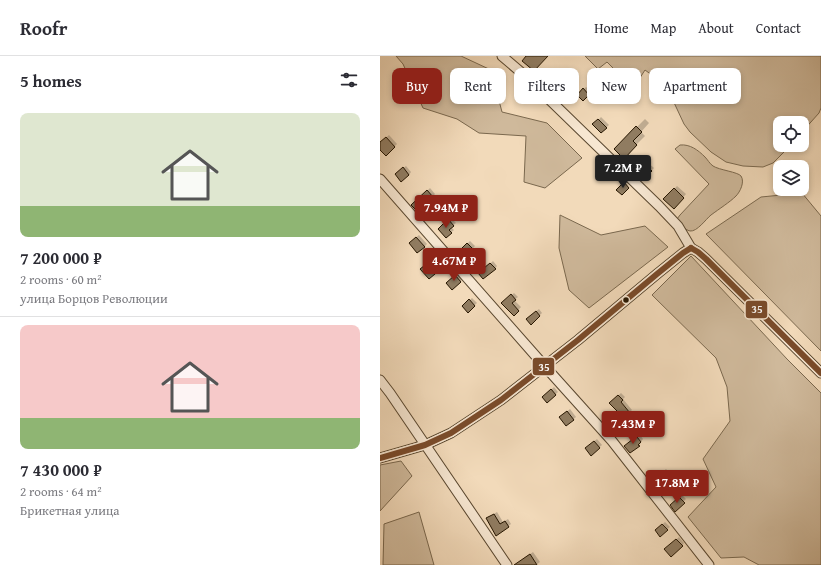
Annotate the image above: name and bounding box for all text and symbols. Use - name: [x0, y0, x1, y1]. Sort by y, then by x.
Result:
- text: Roofr: [20, 14, 67, 42]
- text: Home: [594, 18, 629, 38]
- text: Map: [651, 18, 676, 38]
- text: About: [698, 18, 734, 38]
- text: Contact: [756, 18, 801, 38]
- text: 5 homes: [20, 68, 82, 93]
- chip: Buy: [392, 68, 442, 104]
- chip: Rent: [450, 68, 506, 104]
- chip: Filters: [514, 68, 579, 104]
- chip: New: [587, 68, 641, 104]
- chip: Apartment: [649, 68, 741, 104]
- icon: filters: [338, 69, 360, 91]
- map controls: [773, 116, 809, 196]
- button: locate: [773, 116, 809, 152]
- icon: home: [154, 139, 226, 211]
- pin: 7.2M ₽: [590, 155, 656, 189]
- text: 7.2M ₽: [604, 158, 642, 177]
- button: layers: [773, 160, 809, 196]
- pin: 7.94M ₽: [409, 195, 483, 229]
- text: 7.94M ₽: [424, 198, 468, 217]
- text: 7 200 000 ₽: [20, 245, 102, 270]
- pin: 4.67M ₽: [417, 248, 491, 282]
- text: 4.67M ₽: [432, 251, 476, 270]
- text: 2 rooms · 60 m²: [20, 270, 102, 289]
- text: улица Борцов Революции: [20, 289, 168, 308]
- unlabelled marker: [621, 295, 631, 305]
- line badge: 35: [745, 300, 768, 319]
- text: 35: [751, 301, 763, 317]
- icon: home: [154, 351, 226, 423]
- line badge: 35: [532, 357, 555, 376]
- text: 35: [538, 359, 550, 375]
- pin: 7.43M ₽: [596, 411, 670, 445]
- text: 7.43M ₽: [611, 414, 655, 433]
- text: 7 430 000 ₽: [20, 457, 102, 482]
- pin: 17.8M ₽: [640, 470, 714, 504]
- text: 17.8M ₽: [655, 473, 699, 492]
- text: 2 rooms · 64 m²: [20, 482, 102, 501]
- text: Брикетная улица: [20, 501, 120, 520]

